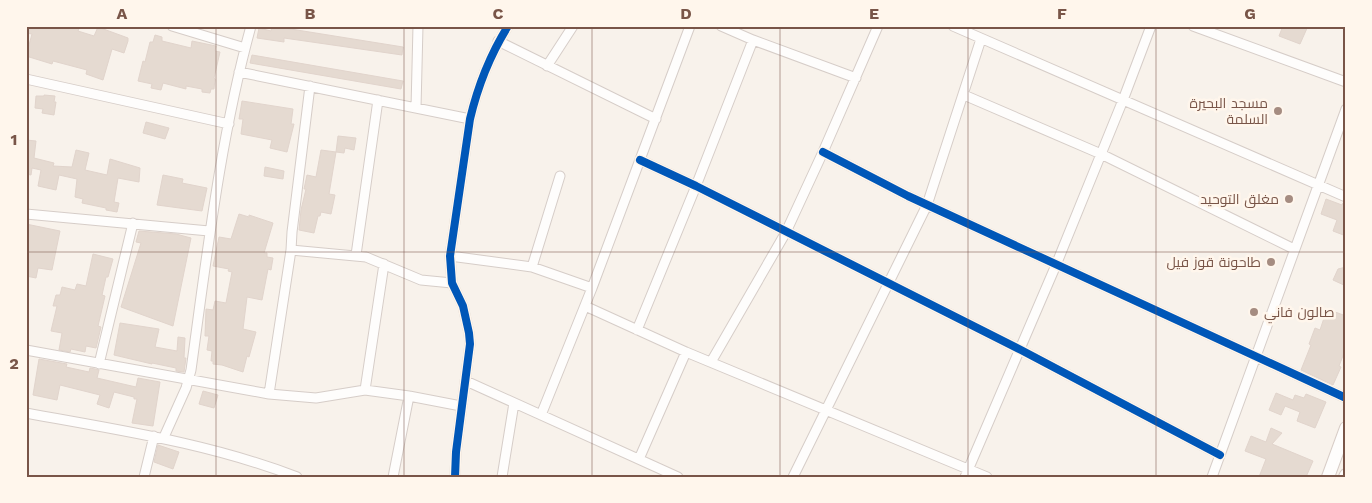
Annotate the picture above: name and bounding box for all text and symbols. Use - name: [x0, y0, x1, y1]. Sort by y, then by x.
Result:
- text: A: [117, 4, 128, 23]
- text: B: [305, 4, 316, 23]
- text: C: [493, 4, 504, 23]
- text: D: [680, 4, 692, 23]
- text: E: [869, 4, 879, 23]
- text: F: [1057, 4, 1067, 23]
- text: G: [1244, 4, 1256, 23]
- place label: مسجد البحيرة السلمة: [1190, 95, 1268, 127]
- marker: مسجد البحيرة السلمة: [1272, 105, 1284, 117]
- text: 1: [11, 130, 17, 149]
- place label: مغلق التوحيد: [1200, 191, 1279, 208]
- marker: مغلق التوحيد: [1283, 193, 1295, 205]
- place label: طاحونة قوز فيل: [1167, 254, 1261, 270]
- marker: طاحونة قوز فيل: [1265, 256, 1277, 268]
- place label: صالون فاني: [1264, 304, 1334, 324]
- marker: صالون فاني: [1248, 306, 1260, 318]
- text: 2: [9, 354, 19, 373]

